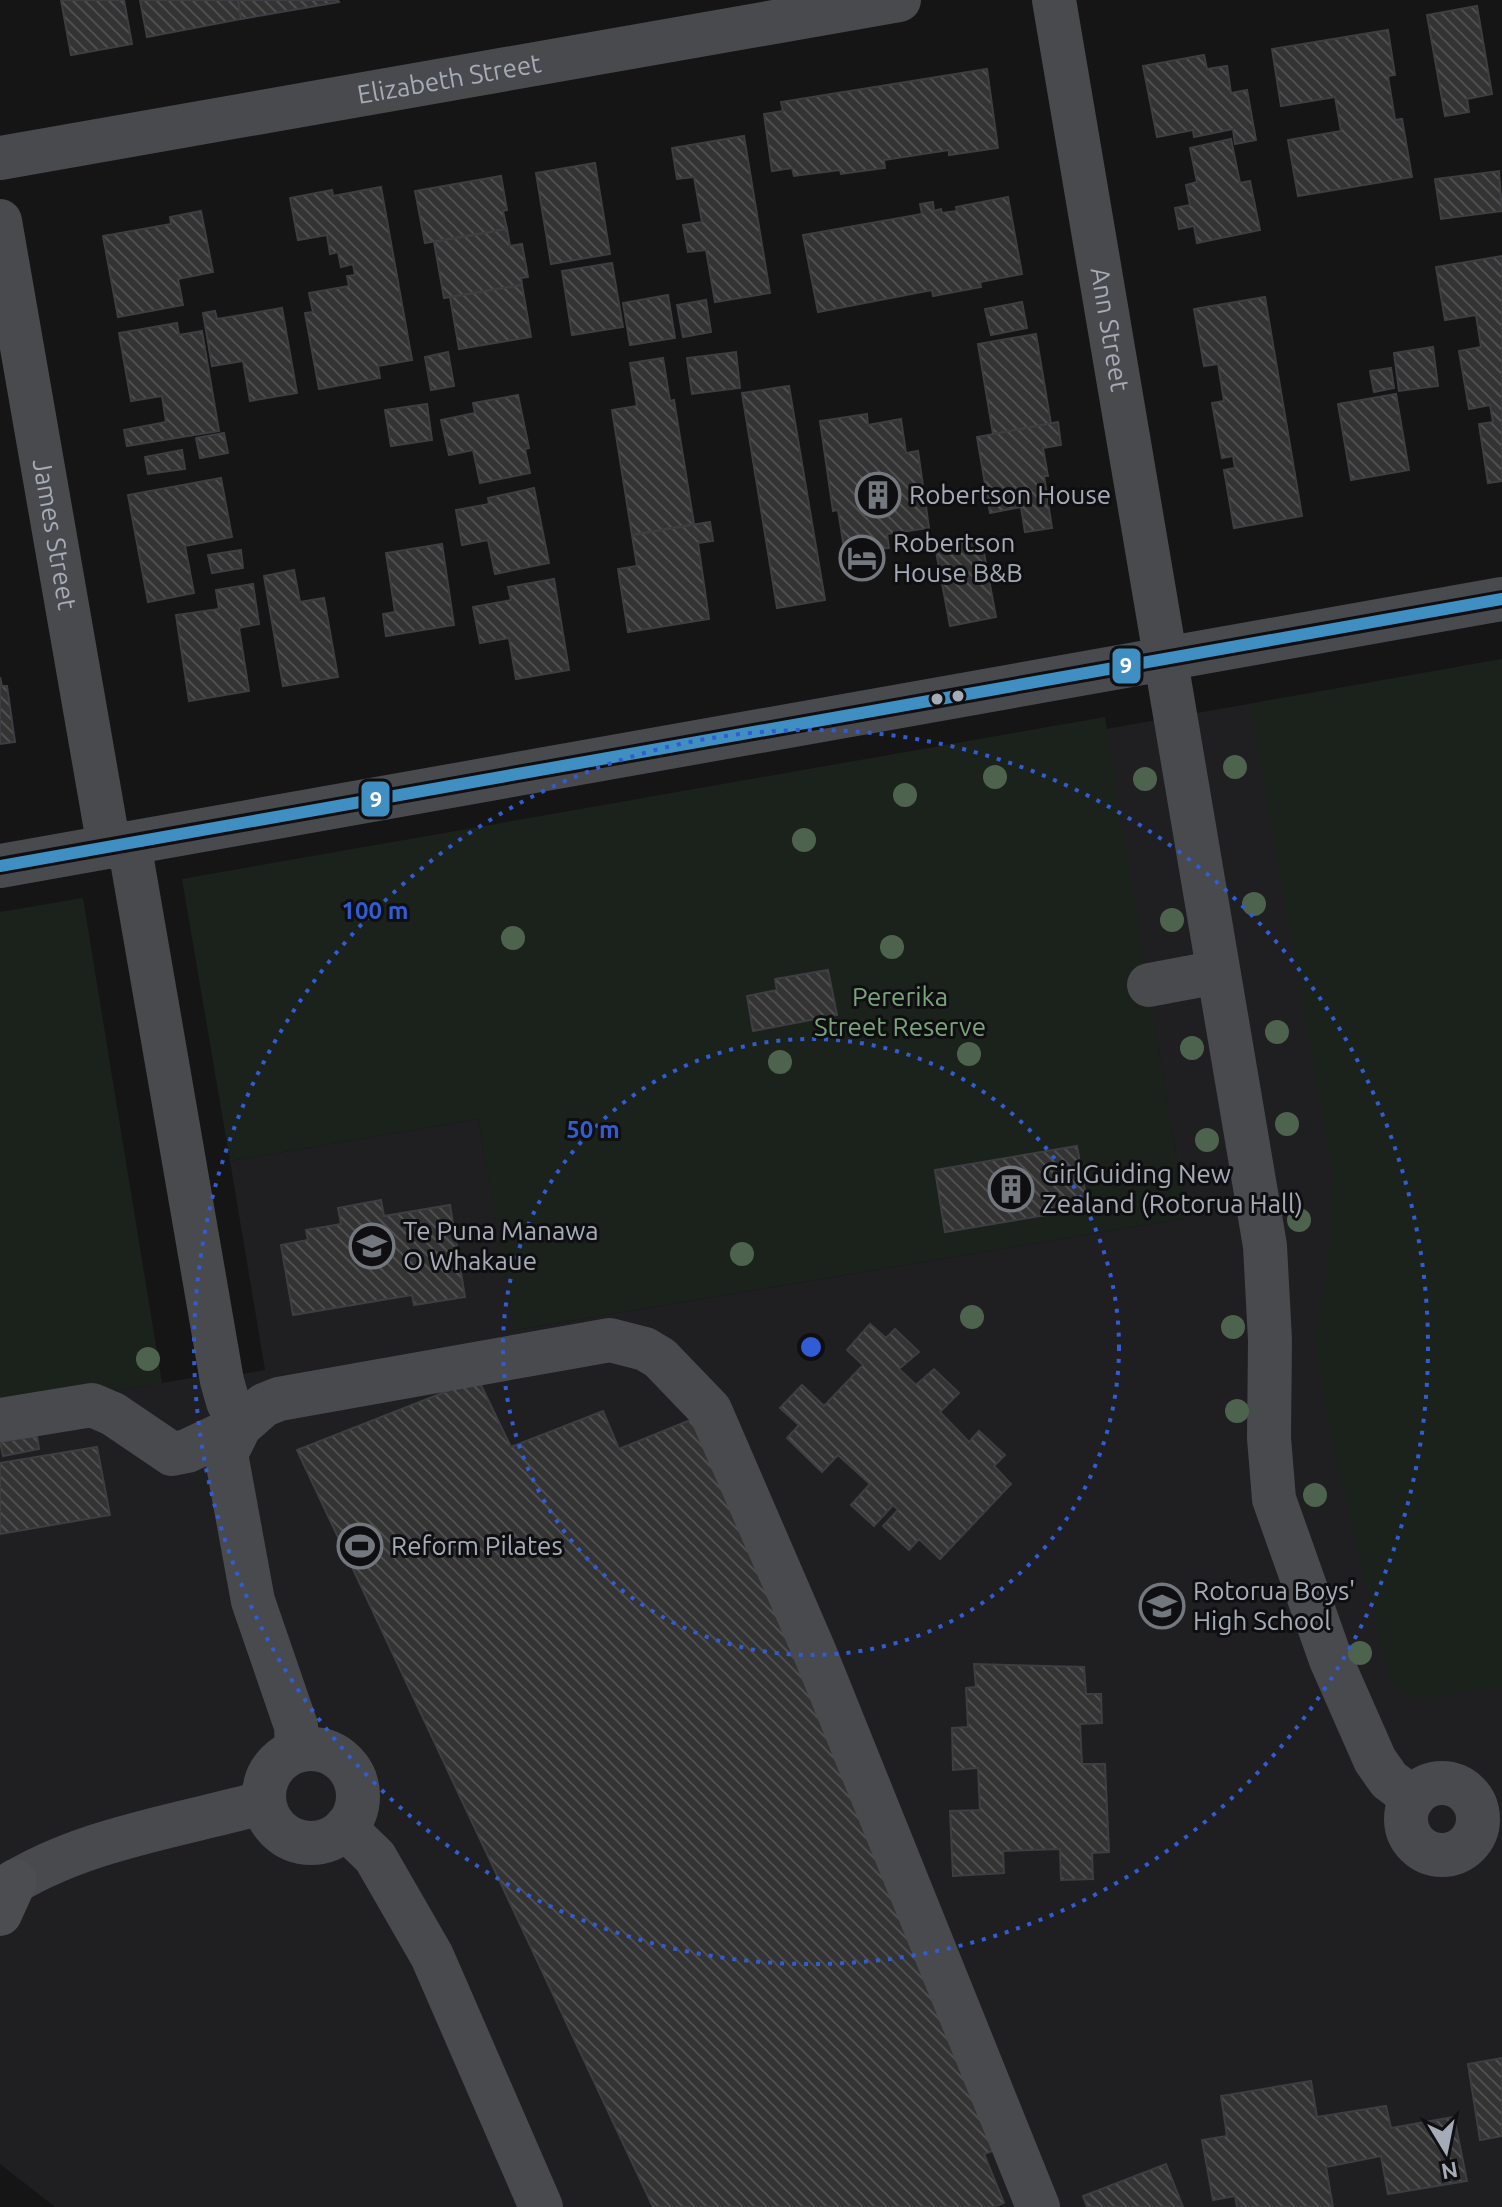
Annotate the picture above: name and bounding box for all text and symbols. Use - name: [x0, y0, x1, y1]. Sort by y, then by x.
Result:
- street label: Elizabeth Street: [355, 48, 543, 109]
- street label: Ann Street: [1086, 265, 1135, 393]
- street label: James Street: [28, 456, 82, 612]
- building icon: Robertson House: [854, 471, 902, 519]
- place label: Robertson House: [909, 480, 1111, 509]
- place label: Robertson House B&B: [893, 528, 1023, 587]
- hotel icon: Robertson House B&B: [838, 534, 886, 582]
- line badge: 9: [1111, 647, 1142, 685]
- text: 9: [1120, 652, 1132, 677]
- unlabelled marker: [950, 688, 966, 704]
- unlabelled marker: [929, 691, 945, 707]
- line badge: 9: [360, 780, 391, 818]
- text: 9: [370, 786, 382, 811]
- text: 100 m: [342, 897, 408, 924]
- park label: Pererika Street Reserve: [814, 982, 986, 1041]
- text: 50 m: [566, 1116, 620, 1143]
- place label: GirlGuiding New Zealand (Rotorua Hall): [1042, 1159, 1303, 1218]
- building icon: GirlGuiding New Zealand (Rotorua Hall): [987, 1165, 1035, 1213]
- place label: Te Puna Manawa O Whakaue: [403, 1216, 599, 1275]
- school or university icon: Te Puna Manawa O Whakaue: [348, 1222, 396, 1270]
- centre of rings: [797, 1333, 825, 1361]
- sports icon: Reform Pilates: [336, 1522, 384, 1570]
- place label: Reform Pilates: [391, 1531, 563, 1560]
- place label: Rotorua Boys' High School: [1193, 1576, 1355, 1635]
- school or university icon: Rotorua Boys' High School: [1138, 1582, 1186, 1630]
- north arrow: [1406, 2111, 1486, 2191]
- text: N: [1439, 2157, 1460, 2185]

